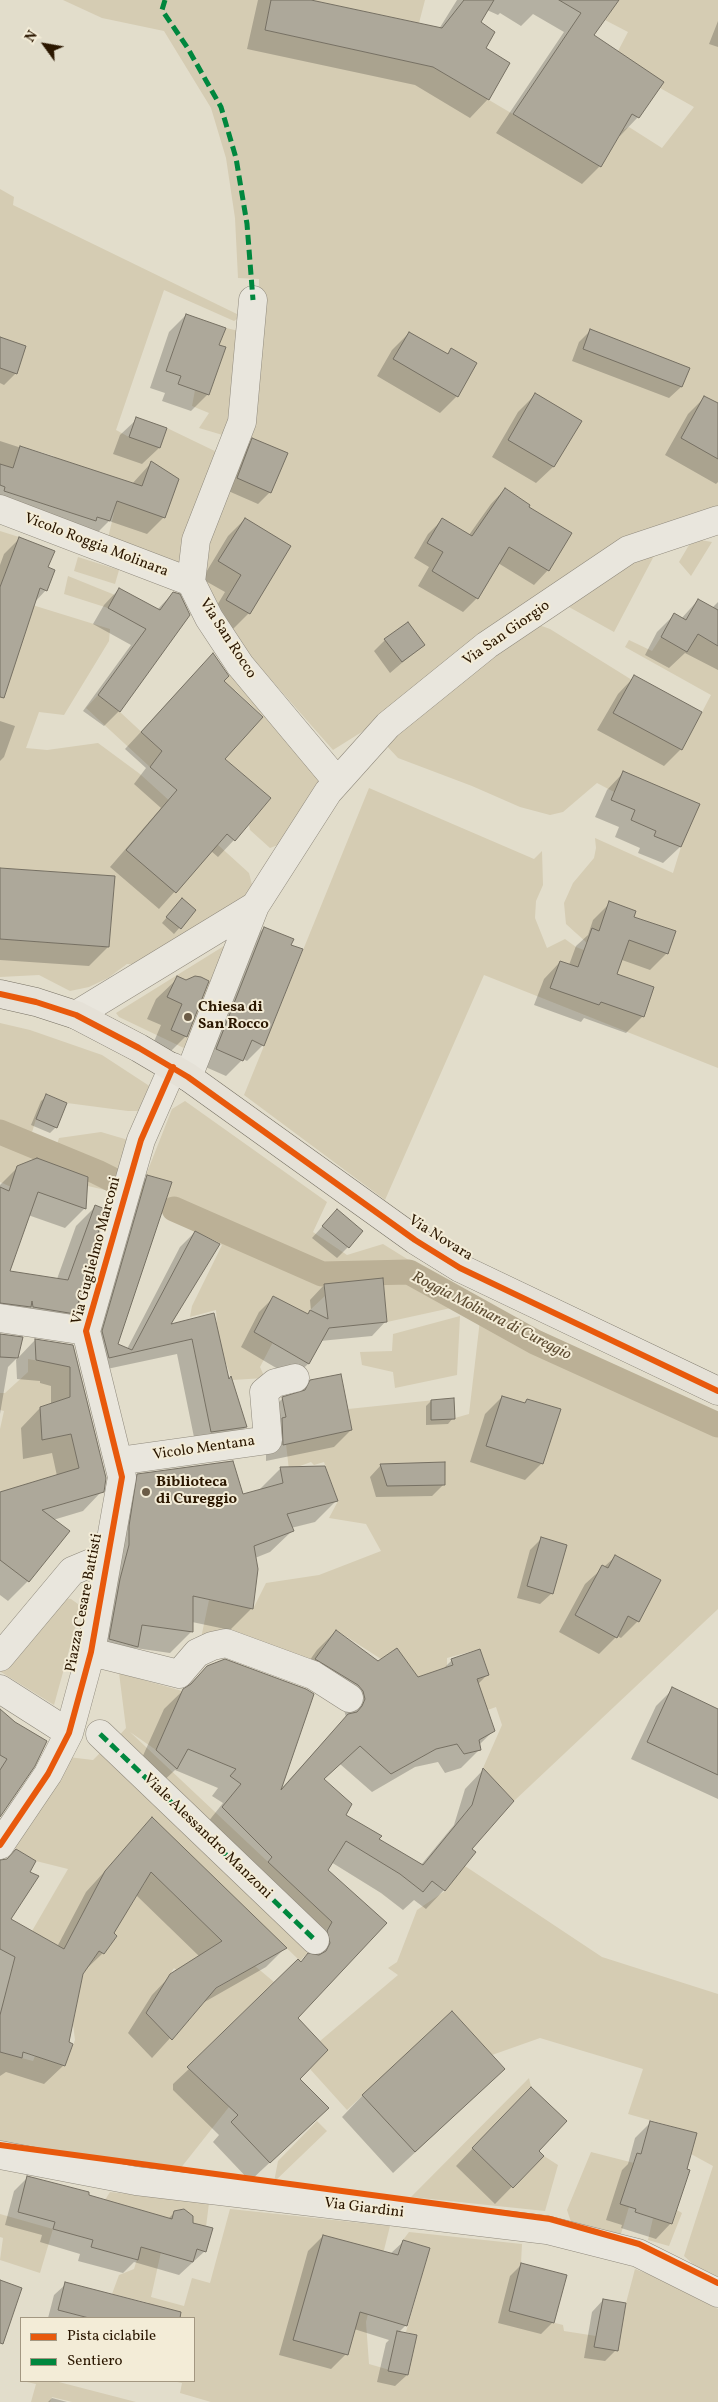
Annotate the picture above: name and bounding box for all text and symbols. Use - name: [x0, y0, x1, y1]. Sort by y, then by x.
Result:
- north arrow: [20, 20, 70, 70]
- text: N: [21, 27, 43, 46]
- street label: Vicolo Roggia Molinara: [21, 510, 171, 582]
- street label: Via San Rocco: [195, 596, 259, 682]
- street label: Via San Giorgio: [460, 597, 554, 671]
- place label: Chiesa di San Rocco: [198, 999, 269, 1034]
- marker: Chiesa di San Rocco: [182, 1011, 194, 1023]
- street label: Via Guglielmo Marconi: [69, 1175, 125, 1327]
- street label: Via Novara: [404, 1212, 476, 1266]
- water label: Roggia Molinara di Cureggio: [408, 1268, 574, 1366]
- street label: Vicolo Mentana: [152, 1433, 256, 1465]
- place label: Biblioteca di Cureggio: [156, 1474, 237, 1509]
- marker: Biblioteca di Cureggio: [140, 1486, 152, 1498]
- street label: Piazza Cesare Battisti: [63, 1532, 107, 1674]
- street label: Viale Alessandro Manzoni: [139, 1771, 275, 1903]
- street label: Via Giardini: [323, 2195, 405, 2223]
- legend: [20, 2317, 195, 2382]
- text: Pista ciclabile: [67, 2326, 156, 2347]
- text: Sentiero: [67, 2351, 123, 2372]

